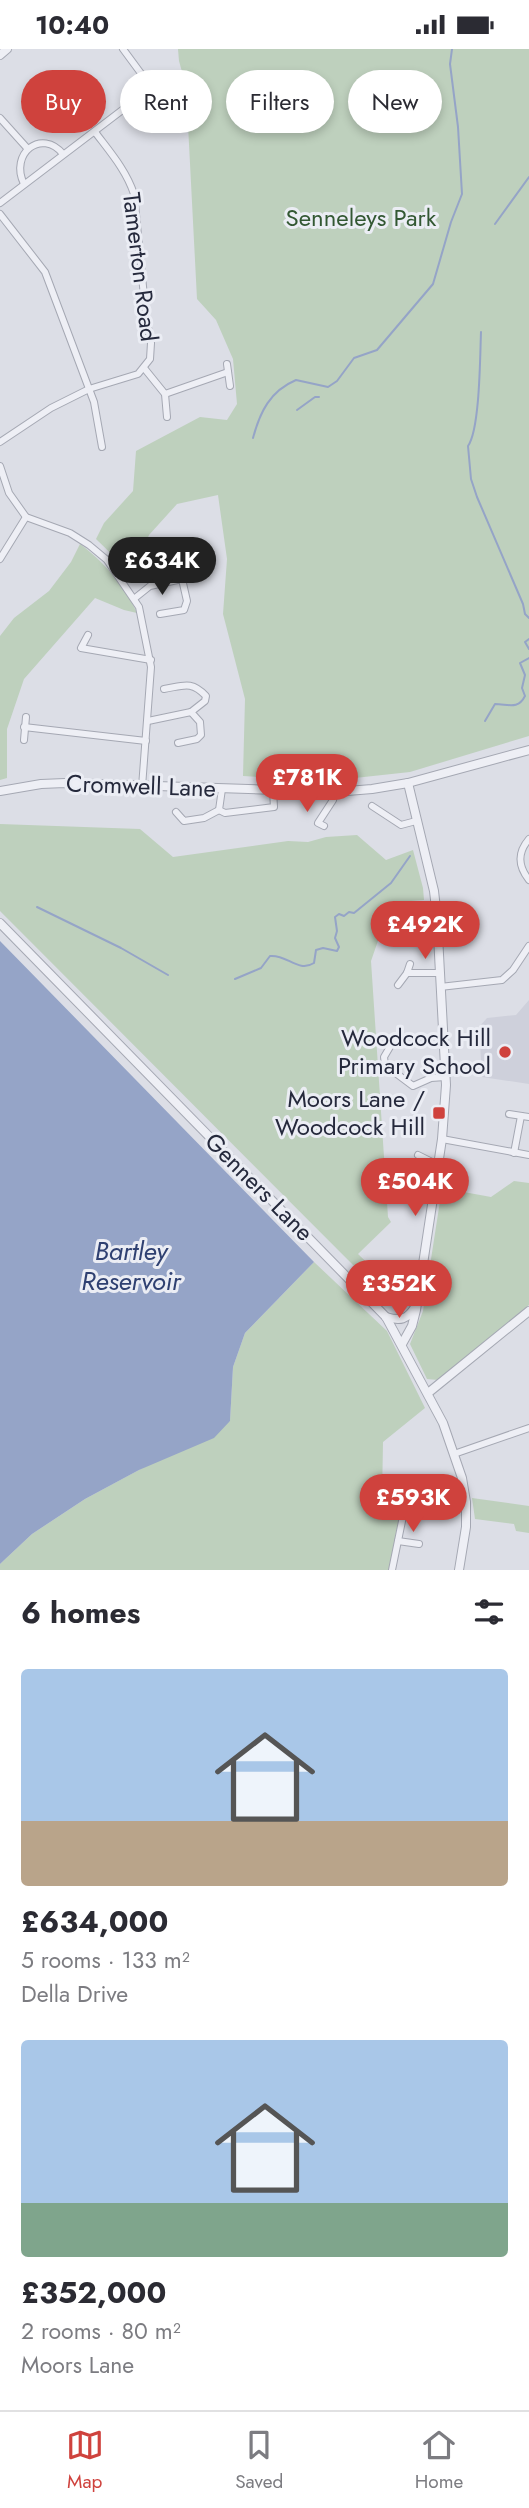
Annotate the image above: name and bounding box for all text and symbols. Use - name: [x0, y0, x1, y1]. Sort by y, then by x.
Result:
- text: 10:40: [35, 6, 109, 44]
- chip: Buy: [21, 70, 106, 133]
- chip: Rent: [120, 70, 212, 133]
- chip: Filters: [226, 70, 334, 133]
- chip: New: [348, 70, 442, 133]
- street label: Tamerton Road: [114, 190, 167, 344]
- park label: Senneleys Park: [286, 200, 437, 235]
- pin: £634K: [113, 538, 211, 597]
- text: £634K: [124, 543, 200, 577]
- pin: £781K: [258, 755, 356, 814]
- text: £781K: [272, 760, 342, 794]
- street label: Cromwell Lane: [66, 765, 217, 806]
- pin: £492K: [376, 901, 474, 961]
- text: £492K: [387, 907, 463, 941]
- place label: Woodcock Hill Primary School: [338, 1020, 491, 1083]
- marker: Woodcock Hill Primary School: [497, 1044, 513, 1060]
- place label: Moors Lane / Woodcock Hill: [275, 1081, 425, 1144]
- marker: Moors Lane / Woodcock Hill: [431, 1105, 447, 1121]
- street label: Genners Lane: [197, 1124, 322, 1249]
- pin: £504K: [366, 1159, 464, 1218]
- text: £504K: [377, 1164, 453, 1198]
- water label: Bartley Reservoir: [81, 1232, 182, 1300]
- pin: £352K: [350, 1261, 448, 1320]
- text: £352K: [362, 1266, 436, 1300]
- pin: £593K: [364, 1475, 462, 1534]
- text: £593K: [376, 1480, 450, 1514]
- text: 6 homes: [21, 1591, 140, 1634]
- icon: filters: [470, 1593, 508, 1631]
- icon: home: [202, 1714, 328, 1840]
- text: £634,000: [21, 1900, 168, 1943]
- text: 5 rooms · 133 m²: [21, 1943, 190, 1977]
- text: Della Drive: [21, 1977, 128, 2011]
- icon: home: [202, 2085, 328, 2211]
- text: £352,000: [21, 2271, 166, 2314]
- text: 2 rooms · 80 m²: [21, 2314, 181, 2348]
- text: Moors Lane: [21, 2348, 134, 2382]
- tab: Map: [66, 2426, 104, 2495]
- tab: Saved: [235, 2426, 283, 2495]
- tab: Home: [415, 2426, 463, 2495]

